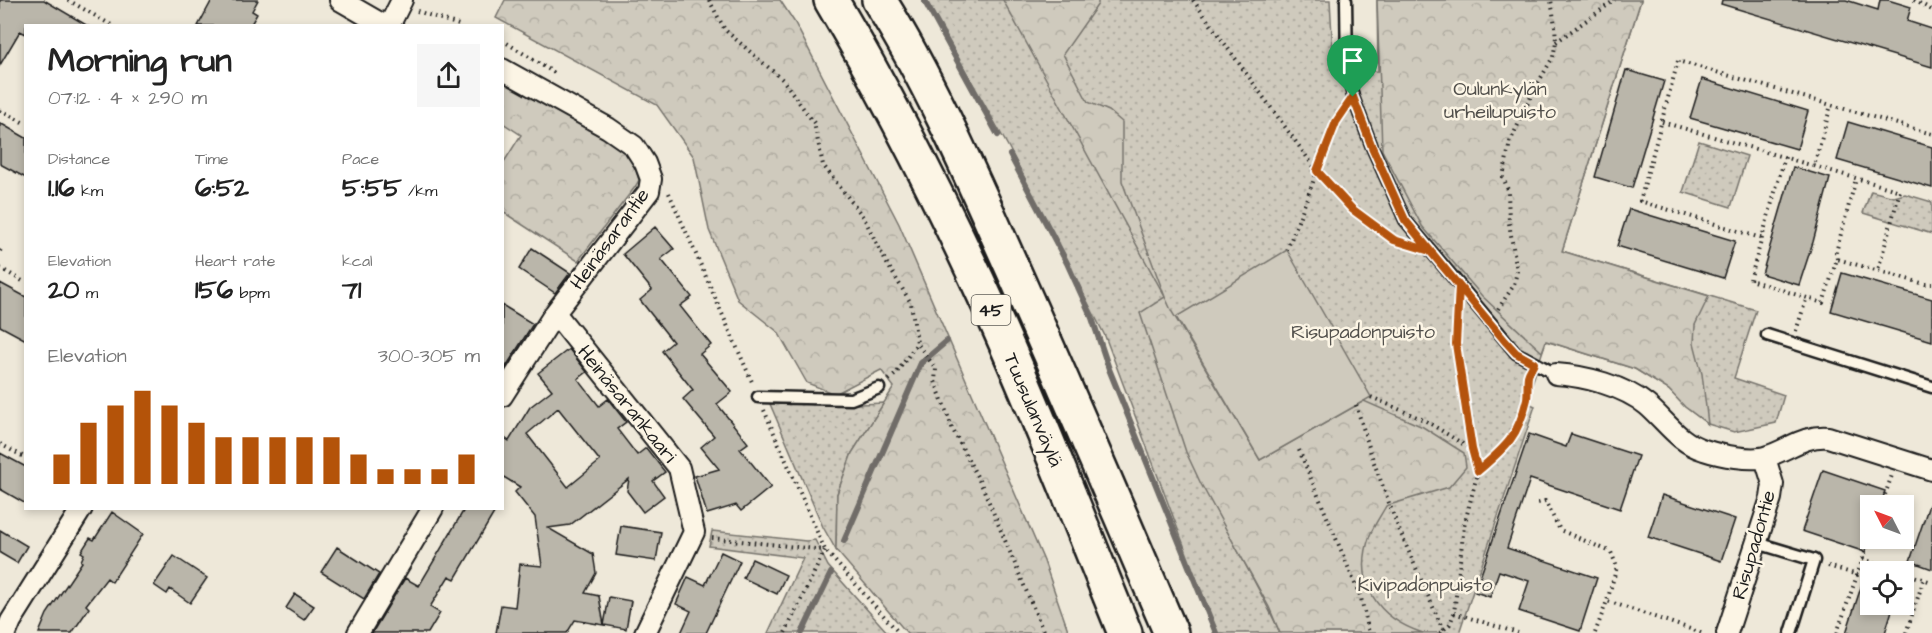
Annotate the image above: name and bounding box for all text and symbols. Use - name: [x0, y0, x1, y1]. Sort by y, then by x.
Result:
- pin: [1327, 35, 1378, 97]
- text: Morning run: [48, 38, 232, 84]
- button: share: [417, 44, 480, 107]
- icon: arrive: [1336, 44, 1369, 77]
- park label: Oulunkylän urheilupuisto: [1444, 75, 1556, 126]
- text: 07:12 · 4 × 290 m: [48, 84, 207, 112]
- text: Distance: [48, 148, 110, 170]
- text: Time: [195, 148, 229, 170]
- text: Pace: [342, 148, 379, 170]
- text: 1.16: [48, 170, 75, 206]
- text: 6:52: [195, 170, 249, 206]
- text: 5:55: [342, 170, 402, 206]
- text: km: [75, 180, 103, 202]
- text: /km: [402, 180, 438, 202]
- street label: Heinäsarantie: [564, 182, 657, 296]
- text: Elevation: [48, 250, 111, 272]
- text: Heart rate: [195, 250, 275, 272]
- text: kcal: [342, 250, 373, 272]
- text: 20: [48, 272, 79, 308]
- text: 156: [195, 272, 233, 308]
- text: 71: [342, 272, 361, 308]
- text: m: [79, 282, 98, 304]
- text: bpm: [233, 282, 270, 304]
- road number: 45: [972, 295, 1010, 325]
- park label: Risupadonpuisto: [1291, 318, 1435, 346]
- street label: Heinäsarankaari: [571, 339, 683, 469]
- text: Elevation: [48, 342, 127, 370]
- text: 300–305 m: [378, 342, 480, 370]
- street label: Tuusulanväylä: [996, 349, 1070, 472]
- street label: Risupadontie: [1725, 487, 1783, 603]
- north arrow: [1860, 495, 1914, 549]
- map controls: [1860, 495, 1914, 615]
- button: locate: [1860, 561, 1914, 615]
- park label: Kivipadonpuisto: [1357, 571, 1493, 599]

